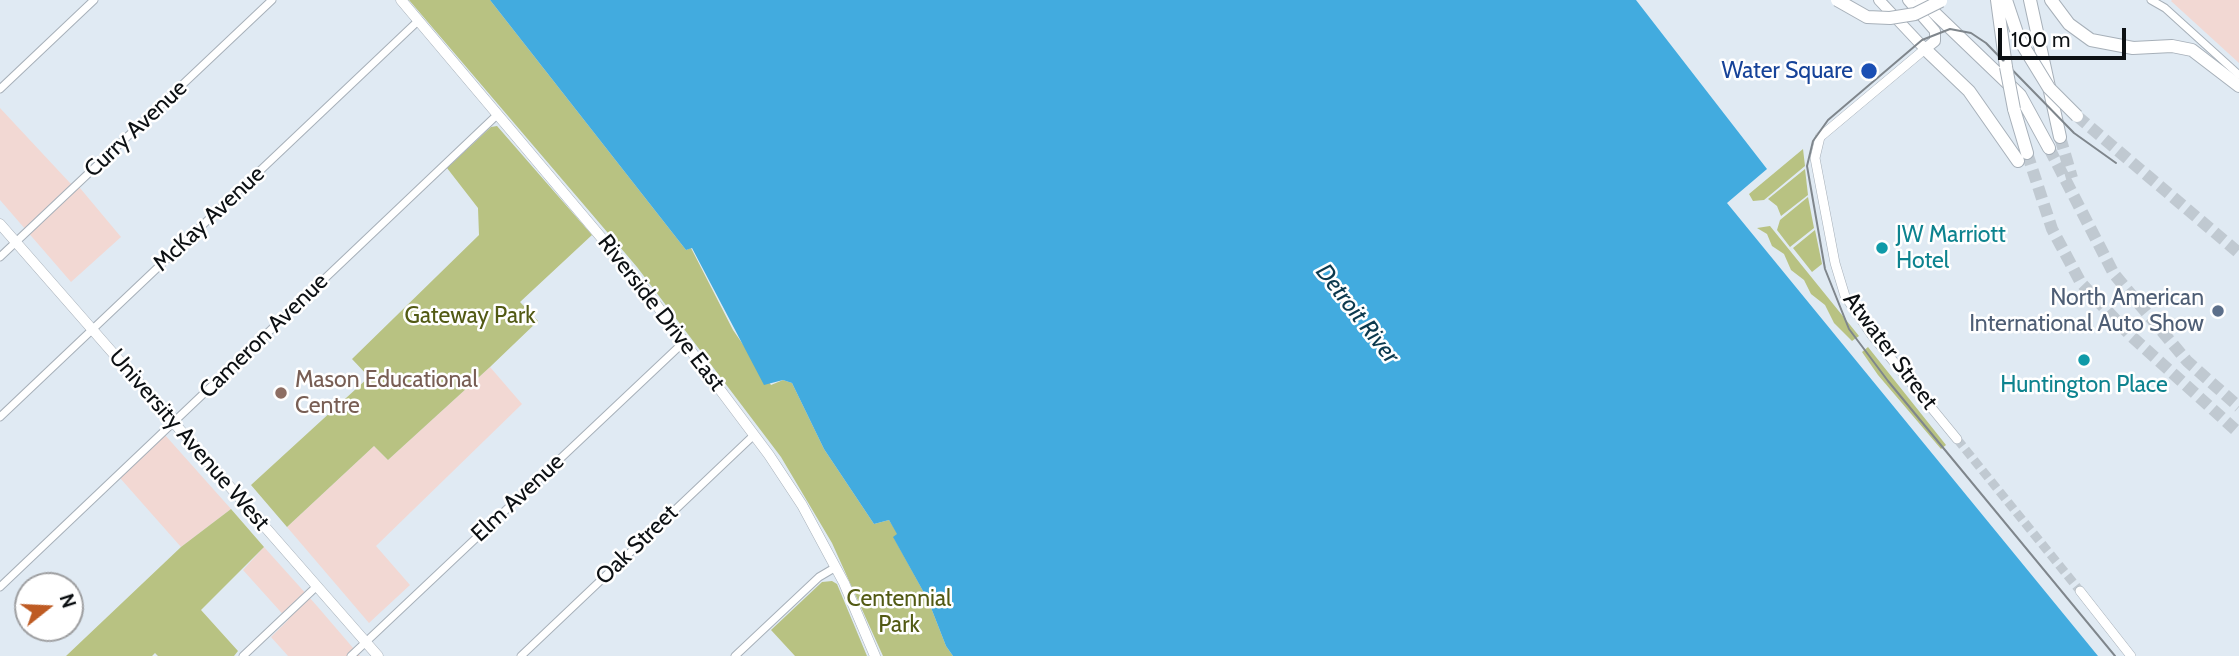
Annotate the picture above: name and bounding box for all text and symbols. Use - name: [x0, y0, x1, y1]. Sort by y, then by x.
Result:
- scale bar: [2001, 14, 2129, 58]
- text: 100 m: [2011, 27, 2070, 52]
- place label: Water Square: [1721, 57, 1853, 85]
- marker: Water Square: [1859, 61, 1879, 81]
- street label: Curry Avenue: [79, 75, 193, 183]
- street label: McKay Avenue: [148, 161, 270, 277]
- place label: JW Marriott Hotel: [1896, 221, 2006, 275]
- street label: Riverside Drive East: [591, 229, 731, 397]
- marker: JW Marriott Hotel: [1874, 240, 1890, 256]
- water label: Detroit River: [1309, 258, 1405, 370]
- street label: Cameron Avenue: [194, 268, 334, 404]
- place label: North American International Auto Show: [1969, 284, 2204, 338]
- street label: Atwater Street: [1837, 287, 1943, 415]
- park label: Gateway Park: [404, 302, 536, 330]
- marker: North American International Auto Show: [2210, 303, 2226, 319]
- street label: University Avenue West: [103, 344, 275, 536]
- marker: Huntington Place: [2076, 352, 2092, 368]
- place label: Mason Educational Centre: [295, 366, 478, 420]
- place label: Huntington Place: [2000, 371, 2168, 399]
- marker: Mason Educational Centre: [273, 385, 289, 401]
- street label: Elm Avenue: [466, 448, 570, 548]
- street label: Oak Street: [590, 499, 684, 591]
- north arrow: [14, 572, 84, 642]
- park label: Centennial Park: [847, 585, 951, 639]
- text: N: [55, 591, 81, 611]

